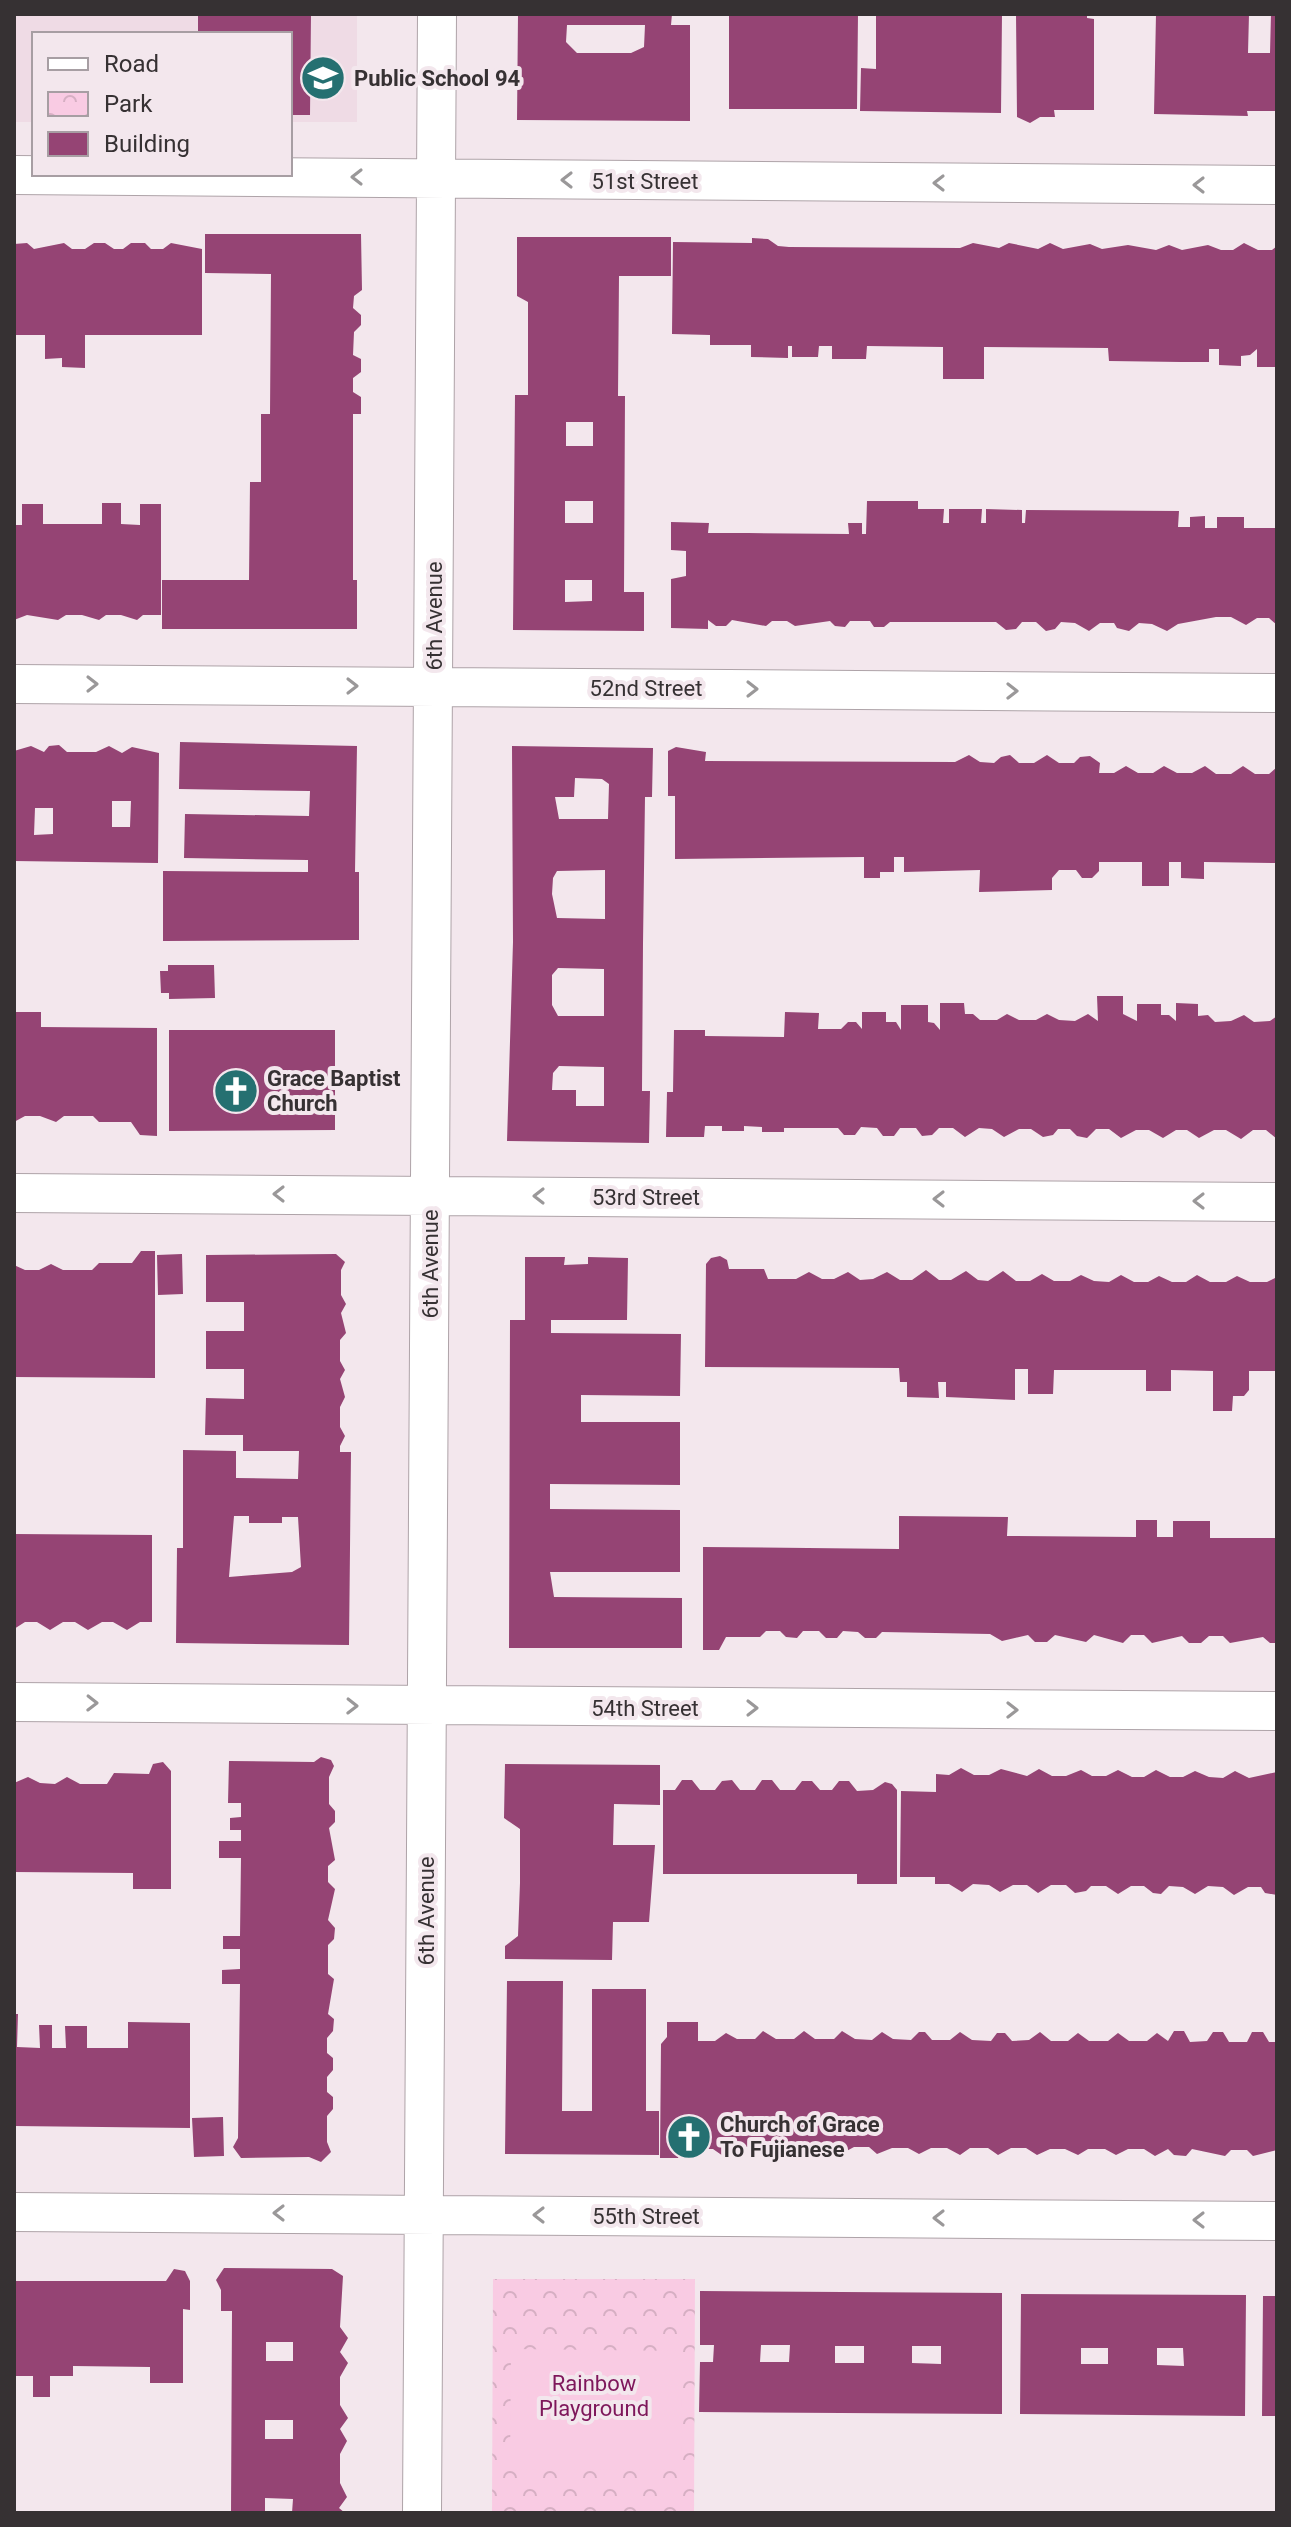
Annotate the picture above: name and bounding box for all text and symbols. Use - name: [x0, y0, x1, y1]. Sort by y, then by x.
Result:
- legend: [32, 32, 292, 176]
- text: Road: [104, 50, 159, 78]
- school or university icon: Public School 94: [299, 54, 347, 102]
- place label: Public School 94: [354, 66, 521, 91]
- text: Park: [104, 90, 153, 118]
- text: Building: [104, 130, 190, 158]
- one-way arrow: [350, 169, 363, 186]
- street label: 51st Street: [592, 169, 698, 194]
- one-way arrow: [560, 171, 573, 189]
- one-way arrow: [932, 174, 945, 192]
- one-way arrow: [1192, 176, 1205, 194]
- street label: 6th Avenue: [422, 561, 447, 671]
- one-way arrow: [86, 676, 99, 693]
- street label: 52nd Street: [590, 676, 702, 701]
- one-way arrow: [346, 677, 359, 695]
- one-way arrow: [746, 680, 759, 698]
- one-way arrow: [1006, 682, 1019, 700]
- place label: Grace Baptist Church: [267, 1066, 401, 1116]
- church icon: Grace Baptist Church: [212, 1067, 260, 1115]
- one-way arrow: [272, 1185, 285, 1203]
- street label: 53rd Street: [592, 1185, 700, 1210]
- one-way arrow: [532, 1187, 545, 1205]
- one-way arrow: [932, 1190, 945, 1208]
- one-way arrow: [1192, 1192, 1205, 1210]
- street label: 6th Avenue: [418, 1209, 443, 1319]
- one-way arrow: [86, 1694, 99, 1712]
- street label: 54th Street: [591, 1696, 699, 1721]
- one-way arrow: [346, 1697, 359, 1714]
- one-way arrow: [746, 1699, 759, 1717]
- one-way arrow: [1006, 1701, 1019, 1719]
- street label: 6th Avenue: [414, 1856, 439, 1966]
- place label: Church of Grace To Fujianese: [720, 2112, 880, 2162]
- church icon: Church of Grace To Fujianese: [665, 2113, 713, 2161]
- one-way arrow: [272, 2204, 285, 2222]
- street label: 55th Street: [592, 2204, 700, 2229]
- one-way arrow: [532, 2206, 545, 2224]
- one-way arrow: [932, 2209, 945, 2227]
- one-way arrow: [1192, 2211, 1205, 2229]
- park label: Rainbow Playground: [539, 2371, 649, 2421]

